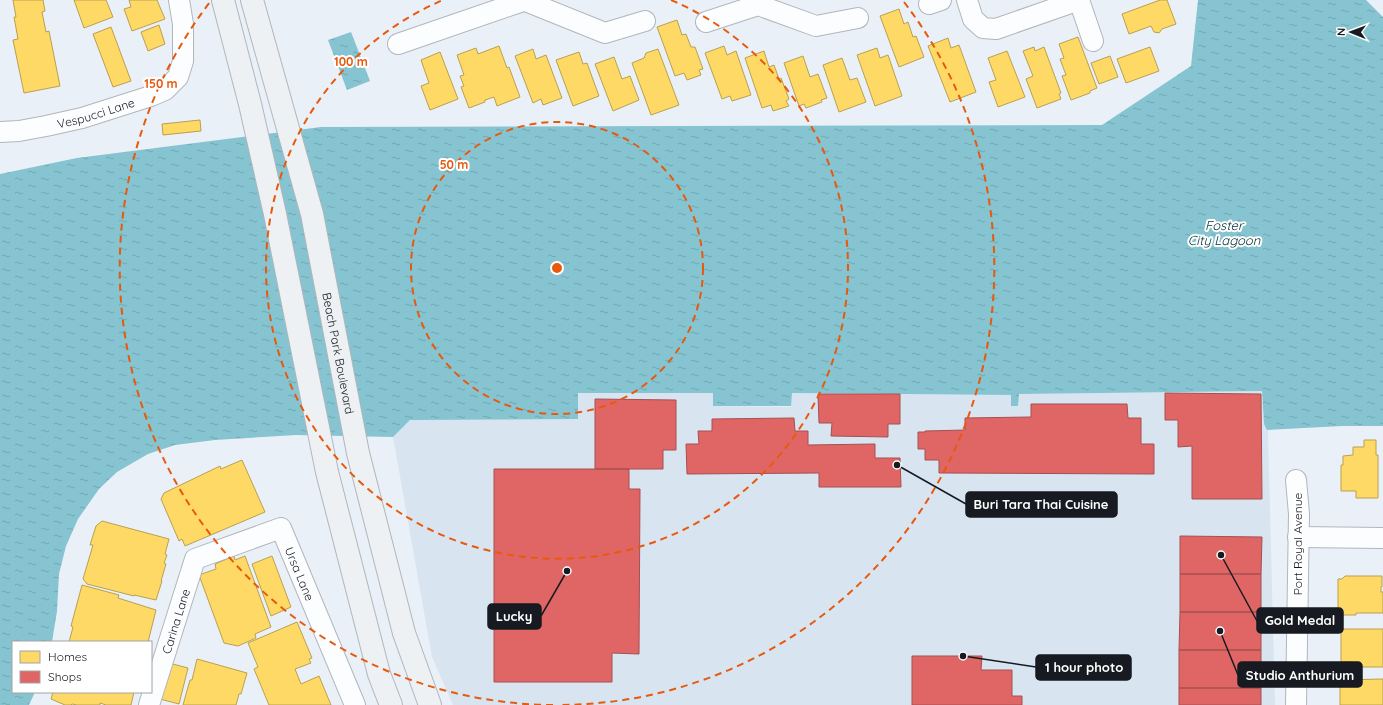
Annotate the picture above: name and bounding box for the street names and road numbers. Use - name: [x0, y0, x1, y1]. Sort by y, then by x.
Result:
- street label: Vespucci Lane: [56, 94, 137, 131]
- street label: Beach Park Boulevard: [320, 291, 358, 415]
- street label: Port Royal Avenue: [1290, 492, 1305, 595]
- street label: Ursa Lane: [282, 545, 318, 603]
- street label: Carina Lane: [158, 587, 193, 655]

